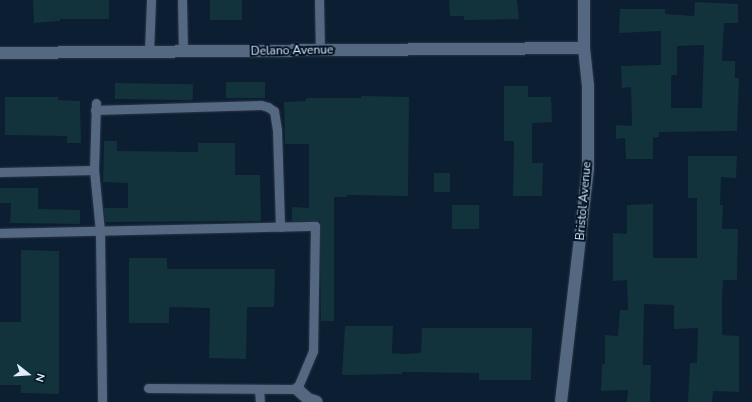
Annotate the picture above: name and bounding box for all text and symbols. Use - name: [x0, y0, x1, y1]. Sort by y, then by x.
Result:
- street label: Delano Avenue: [251, 43, 333, 59]
- street label: Bristol Avenue: [573, 161, 595, 241]
- north arrow: [8, 354, 48, 394]
- text: N: [32, 372, 48, 384]

